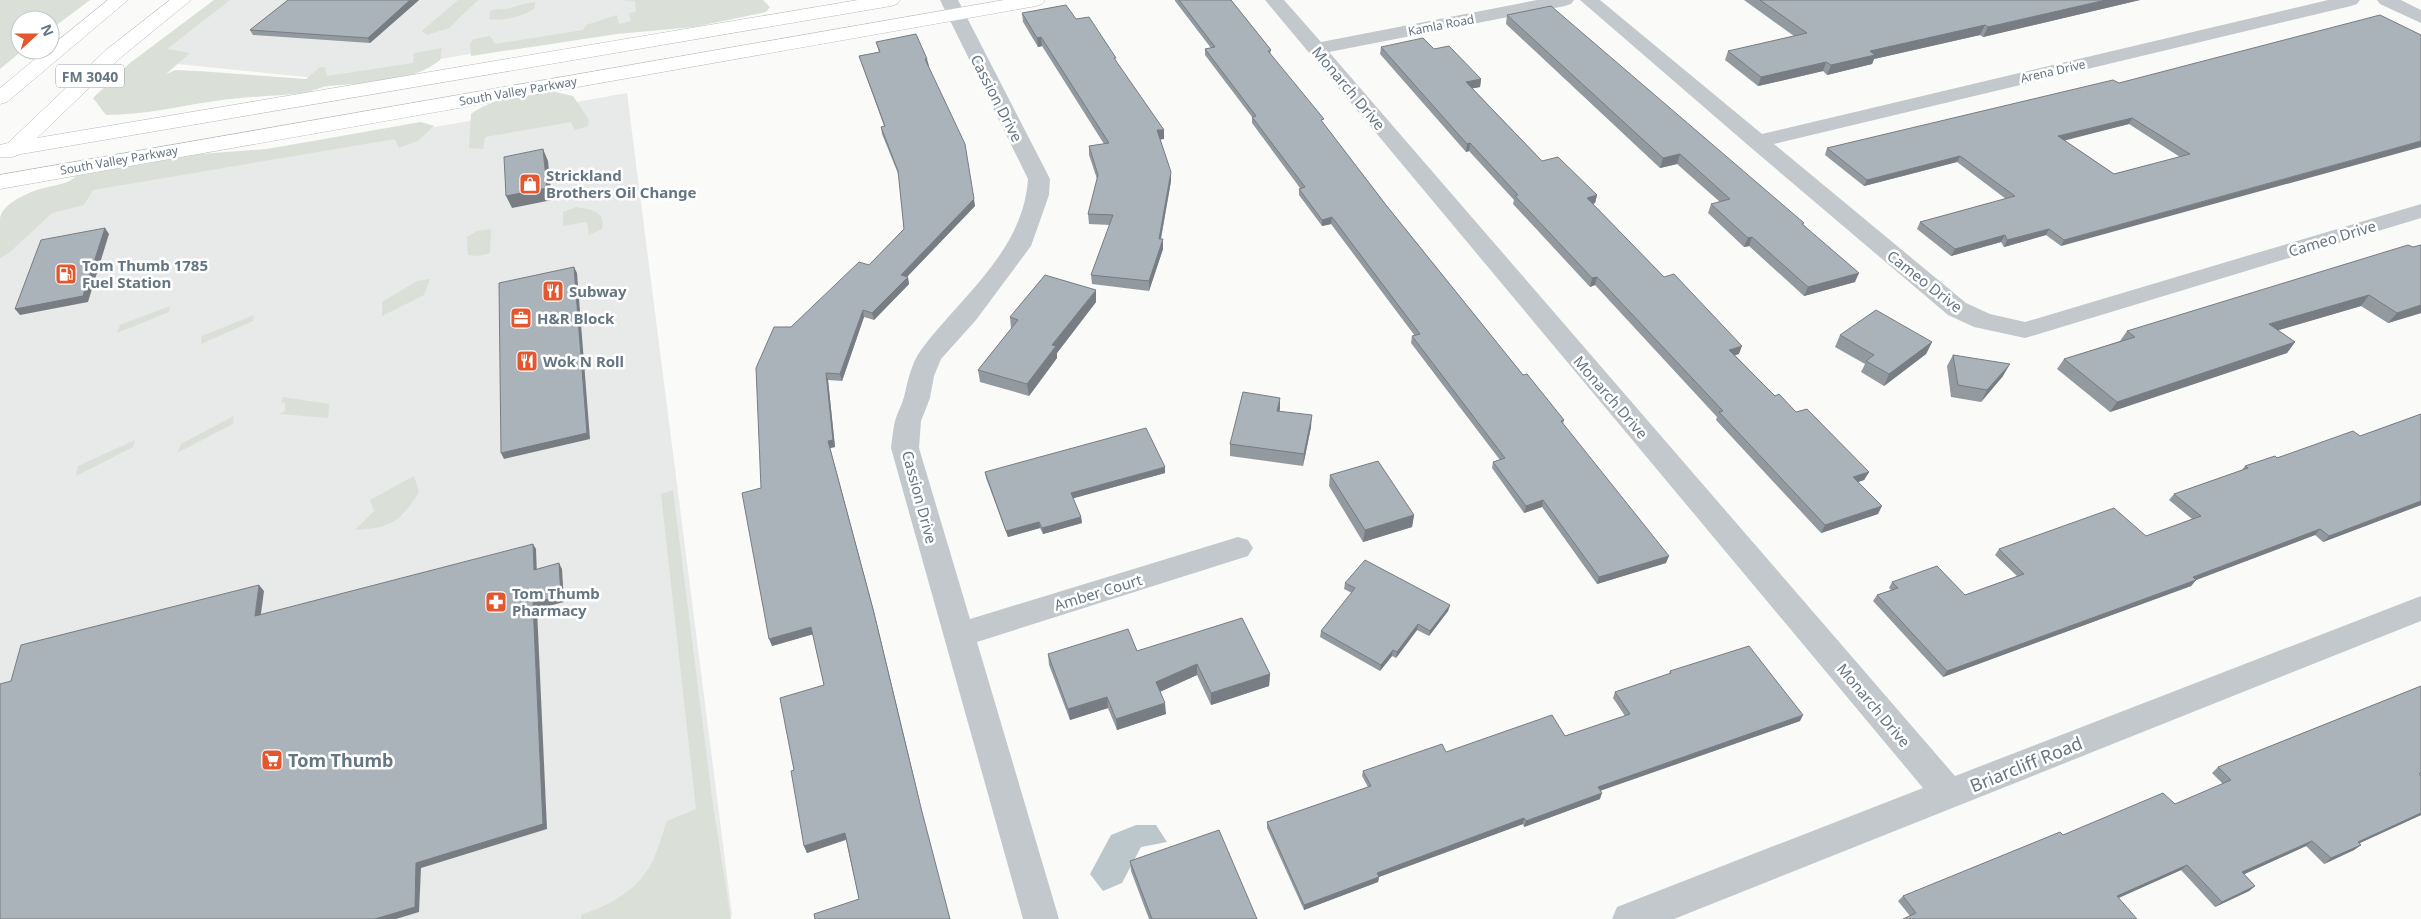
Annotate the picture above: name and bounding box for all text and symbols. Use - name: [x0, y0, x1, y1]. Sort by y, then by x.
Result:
- north arrow: [10, 10, 60, 60]
- street label: Kamla Road: [1406, 10, 1476, 40]
- text: N: [37, 21, 59, 39]
- street label: Monarch Drive: [1308, 42, 1390, 134]
- street label: Cassion Drive: [966, 51, 1028, 145]
- street label: Arena Drive: [2019, 55, 2087, 87]
- road number: FM 3040: [56, 64, 124, 88]
- street label: South Valley Parkway: [458, 72, 579, 110]
- street label: South Valley Parkway: [59, 141, 180, 179]
- place label: Strickland Brothers Oil Change: [546, 165, 696, 202]
- shop icon: Strickland Brothers Oil Change: [518, 172, 542, 196]
- street label: Cameo Drive: [2286, 215, 2378, 261]
- street label: Cameo Drive: [1883, 245, 1967, 317]
- place label: Tom Thumb 1785 Fuel Station: [82, 255, 208, 292]
- fuel station icon: Tom Thumb 1785 Fuel Station: [54, 262, 78, 286]
- restaurant icon: Subway: [541, 279, 565, 303]
- place label: Subway: [569, 281, 627, 301]
- office icon: H&R Block: [509, 306, 533, 330]
- place label: H&R Block: [537, 308, 615, 328]
- restaurant icon: Wok N Roll: [515, 349, 539, 373]
- place label: Wok N Roll: [543, 351, 624, 371]
- street label: Monarch Drive: [1569, 351, 1653, 443]
- street label: Cassion Drive: [898, 448, 942, 546]
- street label: Amber Court: [1052, 569, 1145, 615]
- place label: Tom Thumb Pharmacy: [512, 583, 600, 620]
- pharmacy icon: Tom Thumb Pharmacy: [484, 590, 508, 614]
- street label: Monarch Drive: [1833, 659, 1915, 751]
- street label: Briarcliff Road: [1966, 731, 2086, 797]
- supermarket icon: Tom Thumb: [260, 748, 284, 772]
- place label: Tom Thumb: [288, 748, 393, 772]

